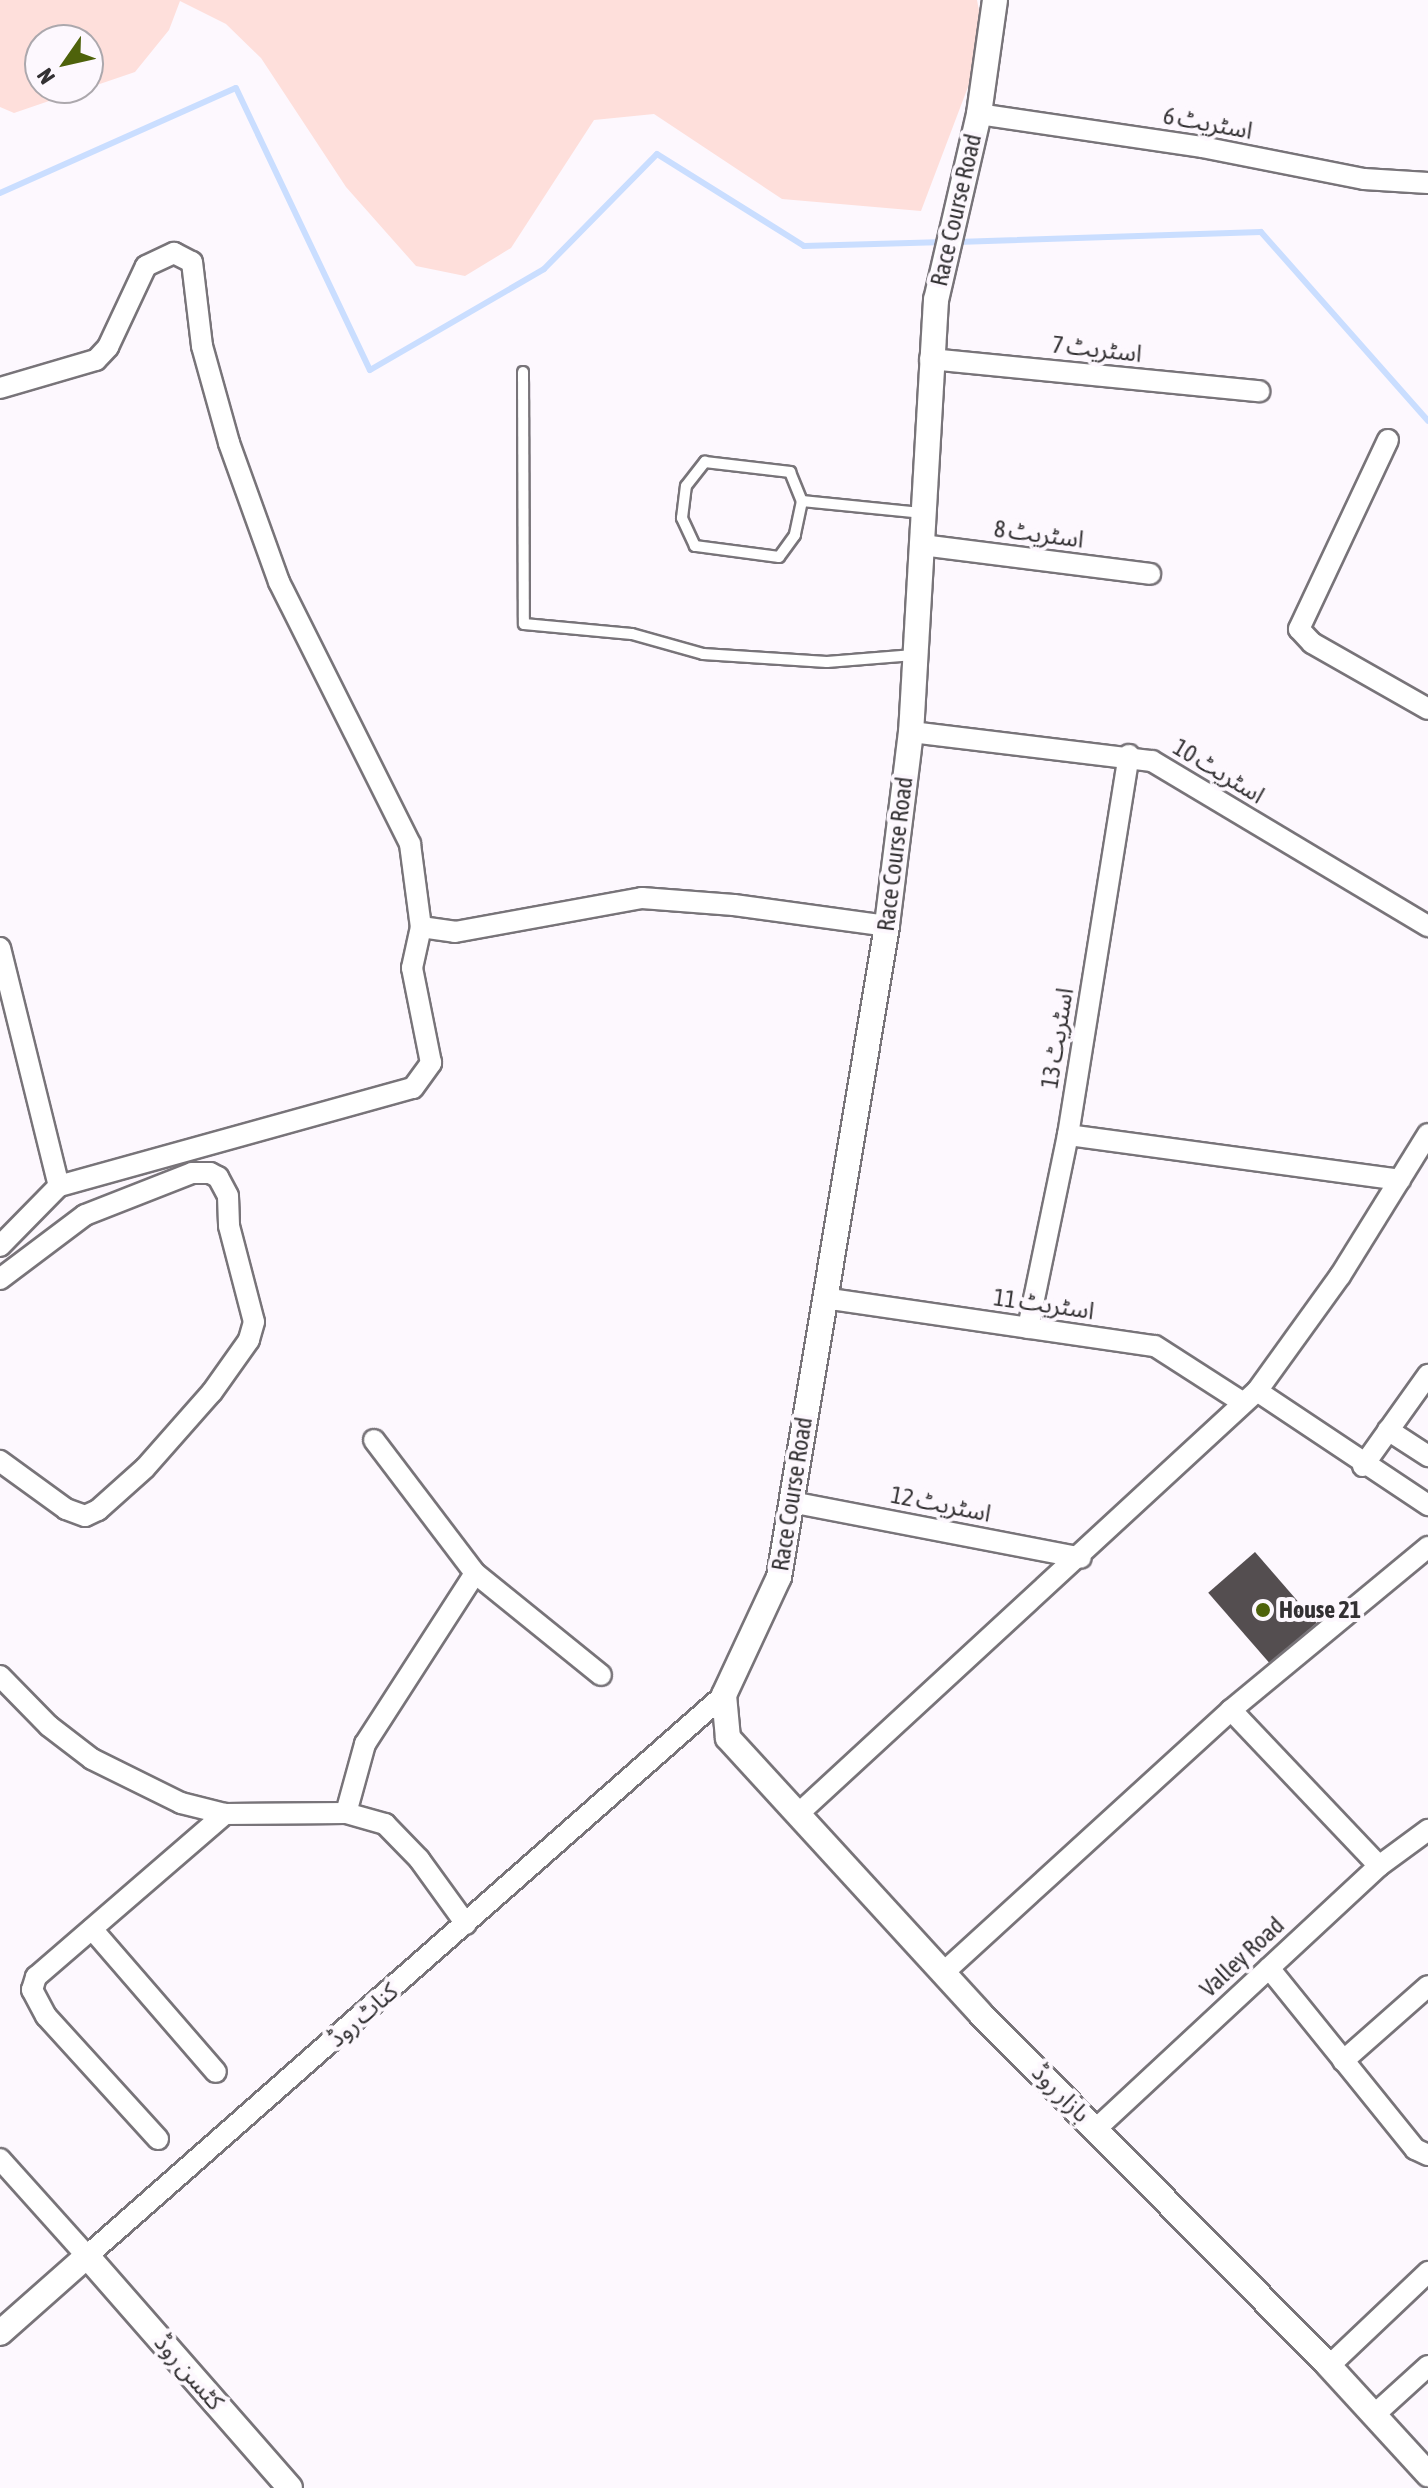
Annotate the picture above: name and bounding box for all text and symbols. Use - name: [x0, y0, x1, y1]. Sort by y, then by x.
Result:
- north arrow: [24, 24, 104, 104]
- text: N: [31, 64, 60, 89]
- street label: اسٹریٹ 6: [1161, 101, 1255, 145]
- street label: Race Course Road: [924, 131, 988, 289]
- street label: اسٹریٹ 7: [1051, 330, 1143, 368]
- street label: اسٹریٹ 8: [992, 514, 1086, 554]
- street label: اسٹریٹ 10: [1168, 733, 1270, 809]
- street label: Race Course Road: [871, 775, 919, 933]
- street label: اسٹریٹ 13: [1035, 986, 1079, 1090]
- street label: اسٹریٹ 11: [992, 1283, 1096, 1325]
- street label: Race Course Road: [766, 1415, 818, 1573]
- street label: اسٹریٹ 12: [888, 1480, 994, 1528]
- place label: House 21: [1279, 1596, 1361, 1624]
- marker: House 21: [1254, 1601, 1272, 1619]
- street label: Valley Road: [1194, 1911, 1290, 2003]
- street label: کناٹ روڈ: [322, 1977, 404, 2053]
- street label: بازار روڈ: [1026, 2058, 1096, 2128]
- street label: کٹسن روڈ: [148, 2328, 230, 2416]

